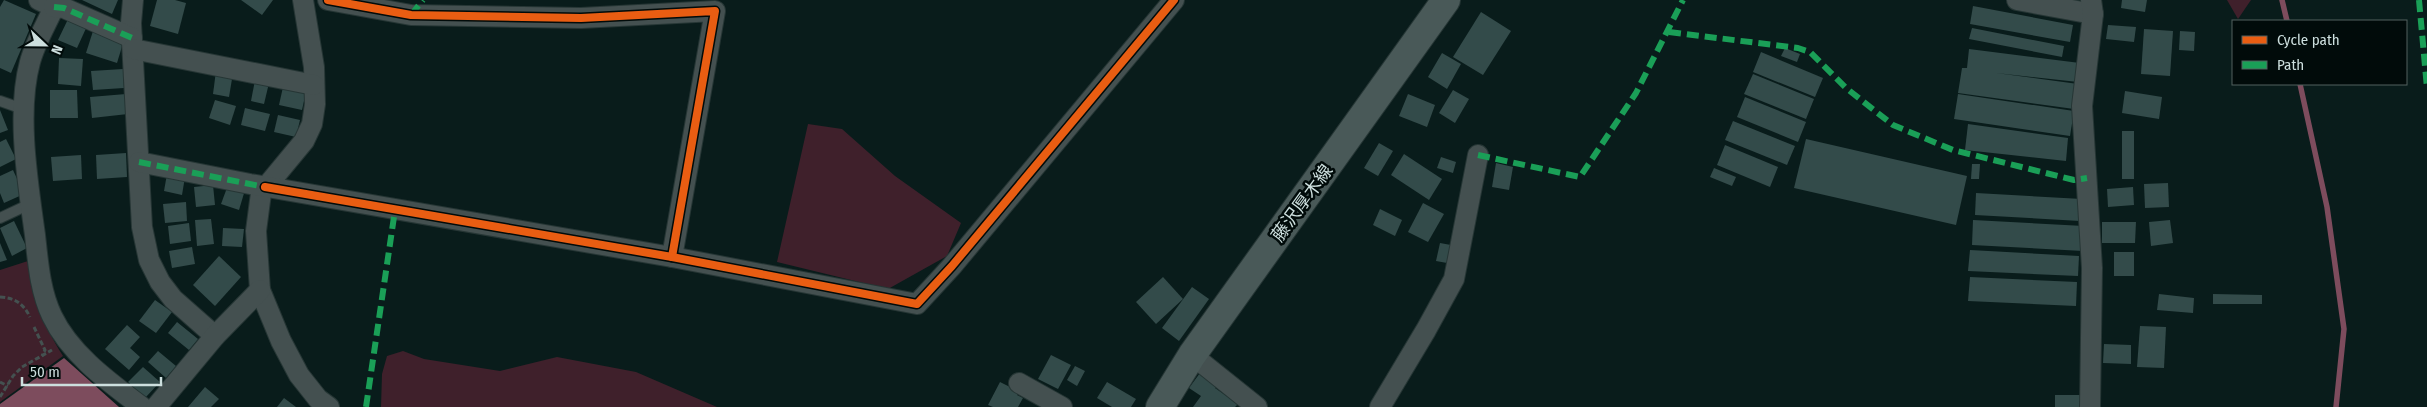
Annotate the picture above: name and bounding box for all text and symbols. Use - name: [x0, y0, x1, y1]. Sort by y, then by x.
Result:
- north arrow: [20, 20, 70, 70]
- legend: [2232, 20, 2407, 85]
- text: Cycle path: [2277, 31, 2340, 49]
- text: N: [47, 43, 66, 57]
- text: Path: [2277, 56, 2304, 74]
- street label: 藤沢厚木線: [1267, 160, 1337, 246]
- scale bar: [22, 354, 161, 386]
- text: 50 m: [30, 363, 60, 381]

